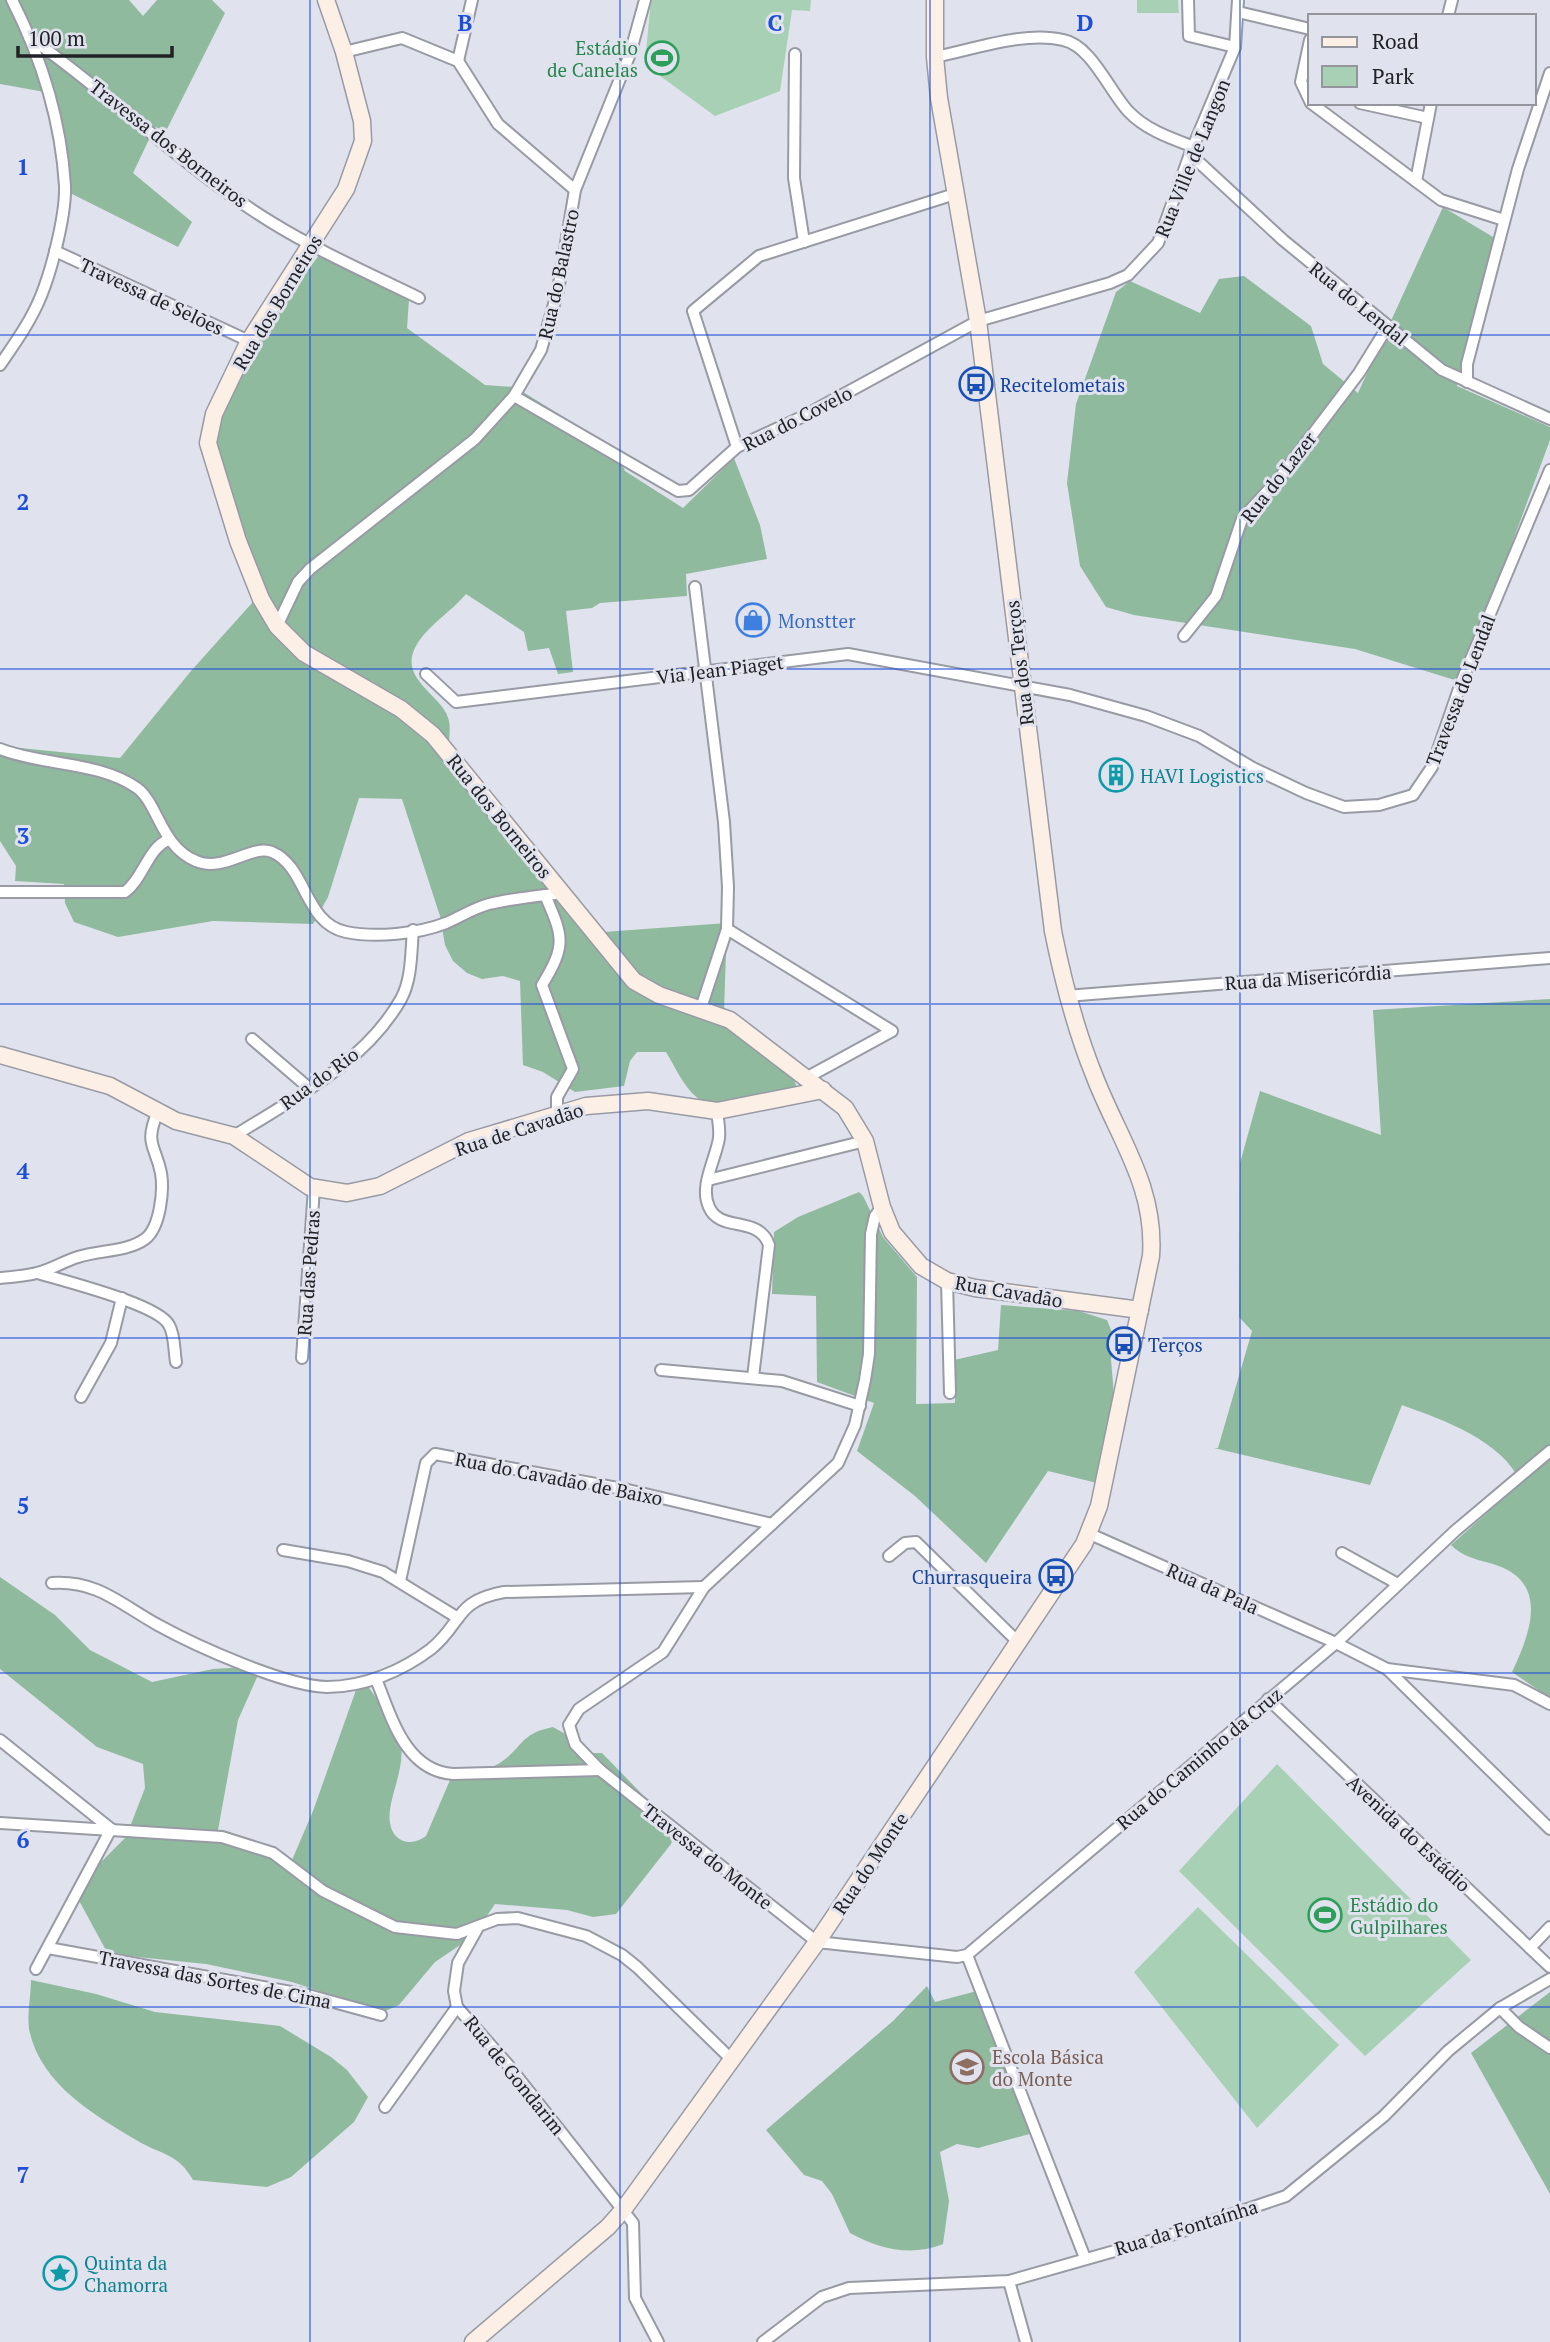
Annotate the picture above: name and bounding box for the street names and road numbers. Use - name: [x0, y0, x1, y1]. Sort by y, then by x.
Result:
- street label: Travessa dos Borneiros: [85, 74, 253, 212]
- street label: Rua Ville de Langon: [1149, 75, 1235, 241]
- street label: Rua do Balastro: [532, 207, 584, 341]
- street label: Rua dos Borneiros: [227, 230, 327, 374]
- street label: Travessa de Selões: [76, 252, 228, 340]
- street label: Rua do Lendal: [1304, 256, 1414, 350]
- street label: Rua do Covelo: [738, 380, 856, 456]
- street label: Rua do Lazer: [1235, 426, 1322, 528]
- street label: Rua dos Terços: [999, 599, 1039, 727]
- street label: Travessa do Lendal: [1420, 611, 1500, 769]
- street label: Via Jean Piaget: [655, 649, 785, 689]
- street label: Rua dos Borneiros: [442, 749, 558, 883]
- street label: Rua da Misericórdia: [1224, 959, 1393, 995]
- street label: Rua do Rio: [275, 1041, 363, 1115]
- street label: Rua de Cavadão: [452, 1096, 586, 1162]
- street label: Rua das Pedras: [291, 1209, 325, 1337]
- street label: Rua Cavadão: [953, 1269, 1065, 1313]
- street label: Rua do Cavadão de Baixo: [453, 1446, 665, 1510]
- street label: Rua da Pala: [1163, 1557, 1263, 1620]
- street label: Rua do Caminho da Cruz: [1111, 1681, 1287, 1835]
- street label: Avenida do Estádio: [1342, 1769, 1476, 1897]
- street label: Travessa do Monte: [638, 1797, 778, 1915]
- street label: Rua do Monte: [827, 1807, 913, 1919]
- street label: Travessa das Sortes de Cima: [96, 1944, 334, 2014]
- street label: Rua de Gondarim: [459, 2010, 571, 2140]
- street label: Rua da Fontaínha: [1111, 2193, 1261, 2261]

